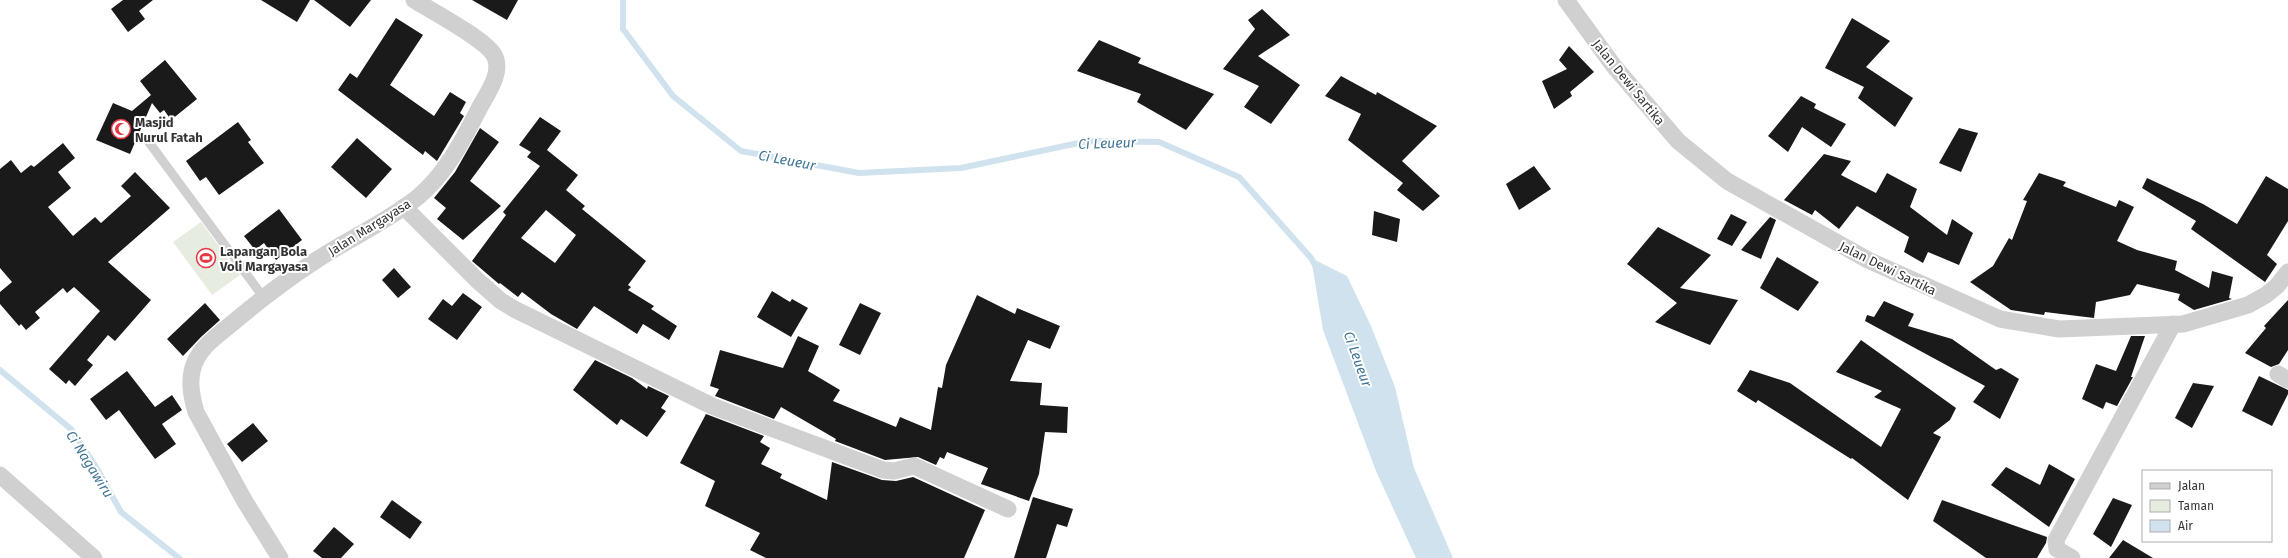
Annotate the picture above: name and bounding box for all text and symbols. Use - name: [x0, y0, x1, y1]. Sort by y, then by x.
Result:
- street label: Jalan Dewi Sartika: [1590, 37, 1668, 128]
- place label: Masjid Nurul Fatah: [135, 115, 203, 145]
- mosque icon: Masjid Nurul Fatah: [110, 118, 132, 140]
- water label: Ci Leueur: [1078, 134, 1137, 153]
- water label: Ci Leueur: [757, 147, 818, 174]
- street label: Jalan Margayasa: [325, 196, 413, 259]
- street label: Jalan Dewi Sartika: [1837, 239, 1939, 298]
- place label: Lapangan Bola Voli Margayasa: [219, 244, 308, 274]
- sports icon: Lapangan Bola Voli Margayasa: [195, 247, 217, 269]
- water label: Ci Leueur: [1340, 329, 1376, 390]
- water label: Ci Nagawiru: [62, 427, 117, 501]
- legend: [2142, 470, 2272, 542]
- text: Jalan: [2178, 479, 2205, 493]
- text: Taman: [2178, 499, 2214, 513]
- text: Air: [2178, 519, 2193, 533]

